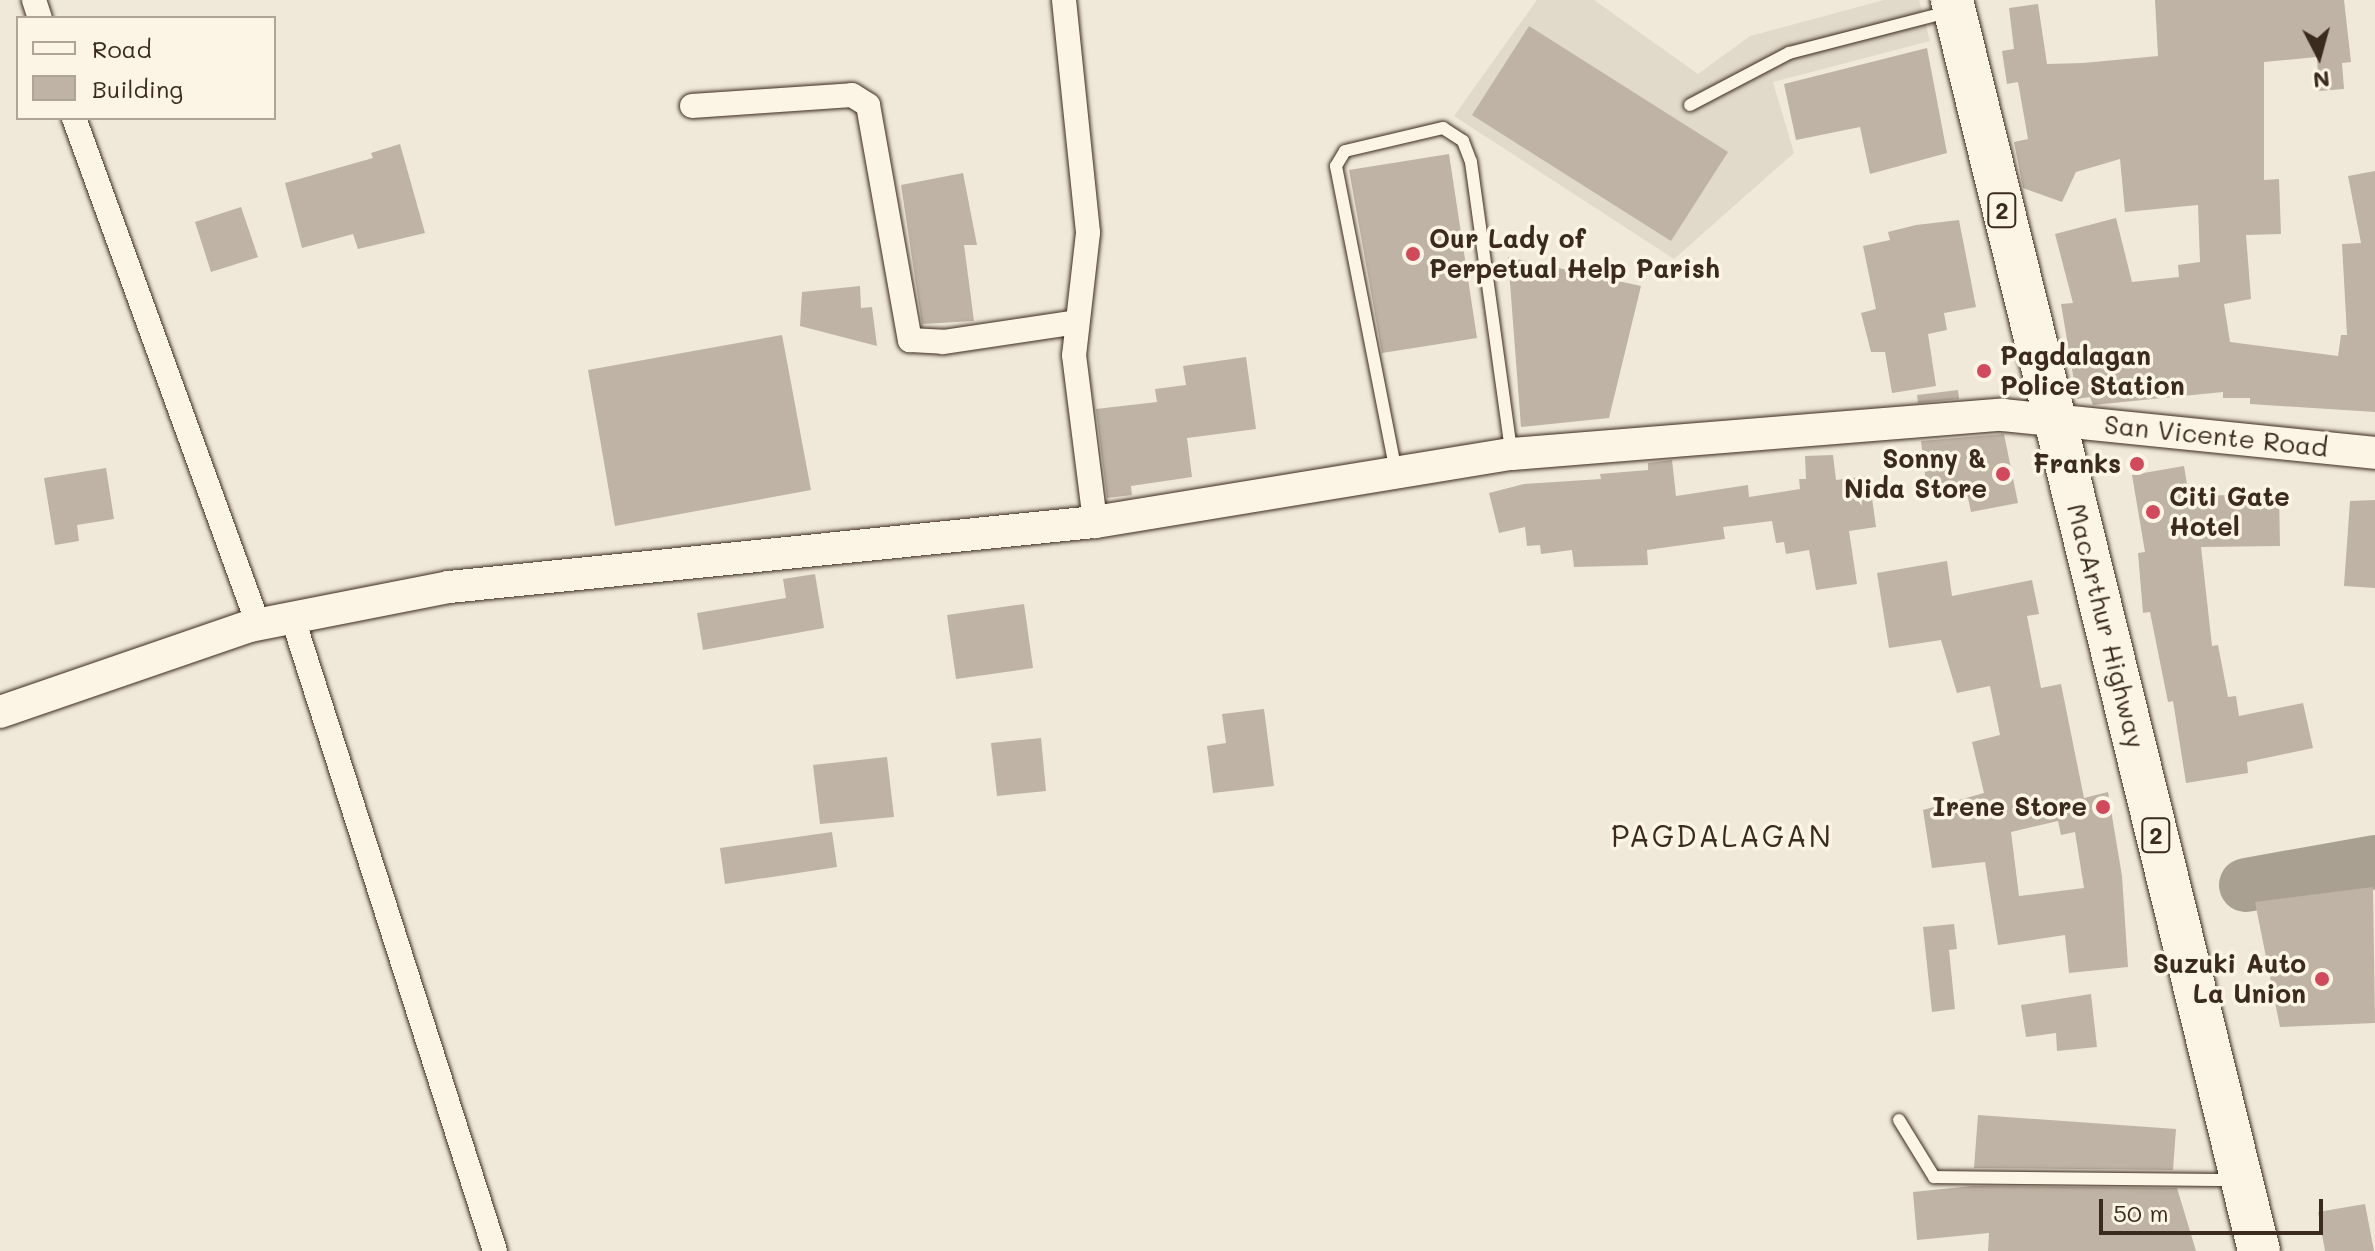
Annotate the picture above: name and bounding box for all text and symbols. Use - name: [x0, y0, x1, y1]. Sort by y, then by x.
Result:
- legend: [16, 16, 276, 120]
- north arrow: [2279, 16, 2359, 96]
- text: Road: [92, 33, 152, 64]
- text: N: [2312, 65, 2331, 96]
- text: Building: [92, 73, 183, 104]
- road number: 2: [1986, 190, 2018, 230]
- place label: Our Lady of Perpetual Help Parish: [1429, 223, 1720, 284]
- marker: Our Lady of Perpetual Help Parish: [1404, 245, 1422, 263]
- place label: Pagdalagan Police Station: [2000, 340, 2185, 402]
- marker: Pagdalagan Police Station: [1975, 362, 1993, 380]
- street label: San Vicente Road: [2103, 409, 2329, 463]
- place label: Sonny & Nida Store: [1844, 443, 1987, 504]
- place label: Franks: [2033, 448, 2121, 480]
- marker: Franks: [2128, 455, 2146, 473]
- marker: Sonny & Nida Store: [1994, 465, 2012, 483]
- place label: Citi Gate Hotel: [2169, 481, 2290, 542]
- street label: MacArthur Highway: [2060, 500, 2152, 752]
- marker: Citi Gate Hotel: [2144, 503, 2162, 521]
- place label: Irene Store: [1932, 791, 2087, 823]
- marker: Irene Store: [2094, 798, 2112, 816]
- road number: 2: [2140, 815, 2172, 855]
- district label: PAGDALAGAN: [1611, 817, 1833, 853]
- place label: Suzuki Auto La Union: [2153, 948, 2306, 1010]
- marker: Suzuki Auto La Union: [2313, 970, 2331, 988]
- scale bar: [2103, 1183, 2327, 1233]
- text: 50 m: [2113, 1197, 2169, 1228]

